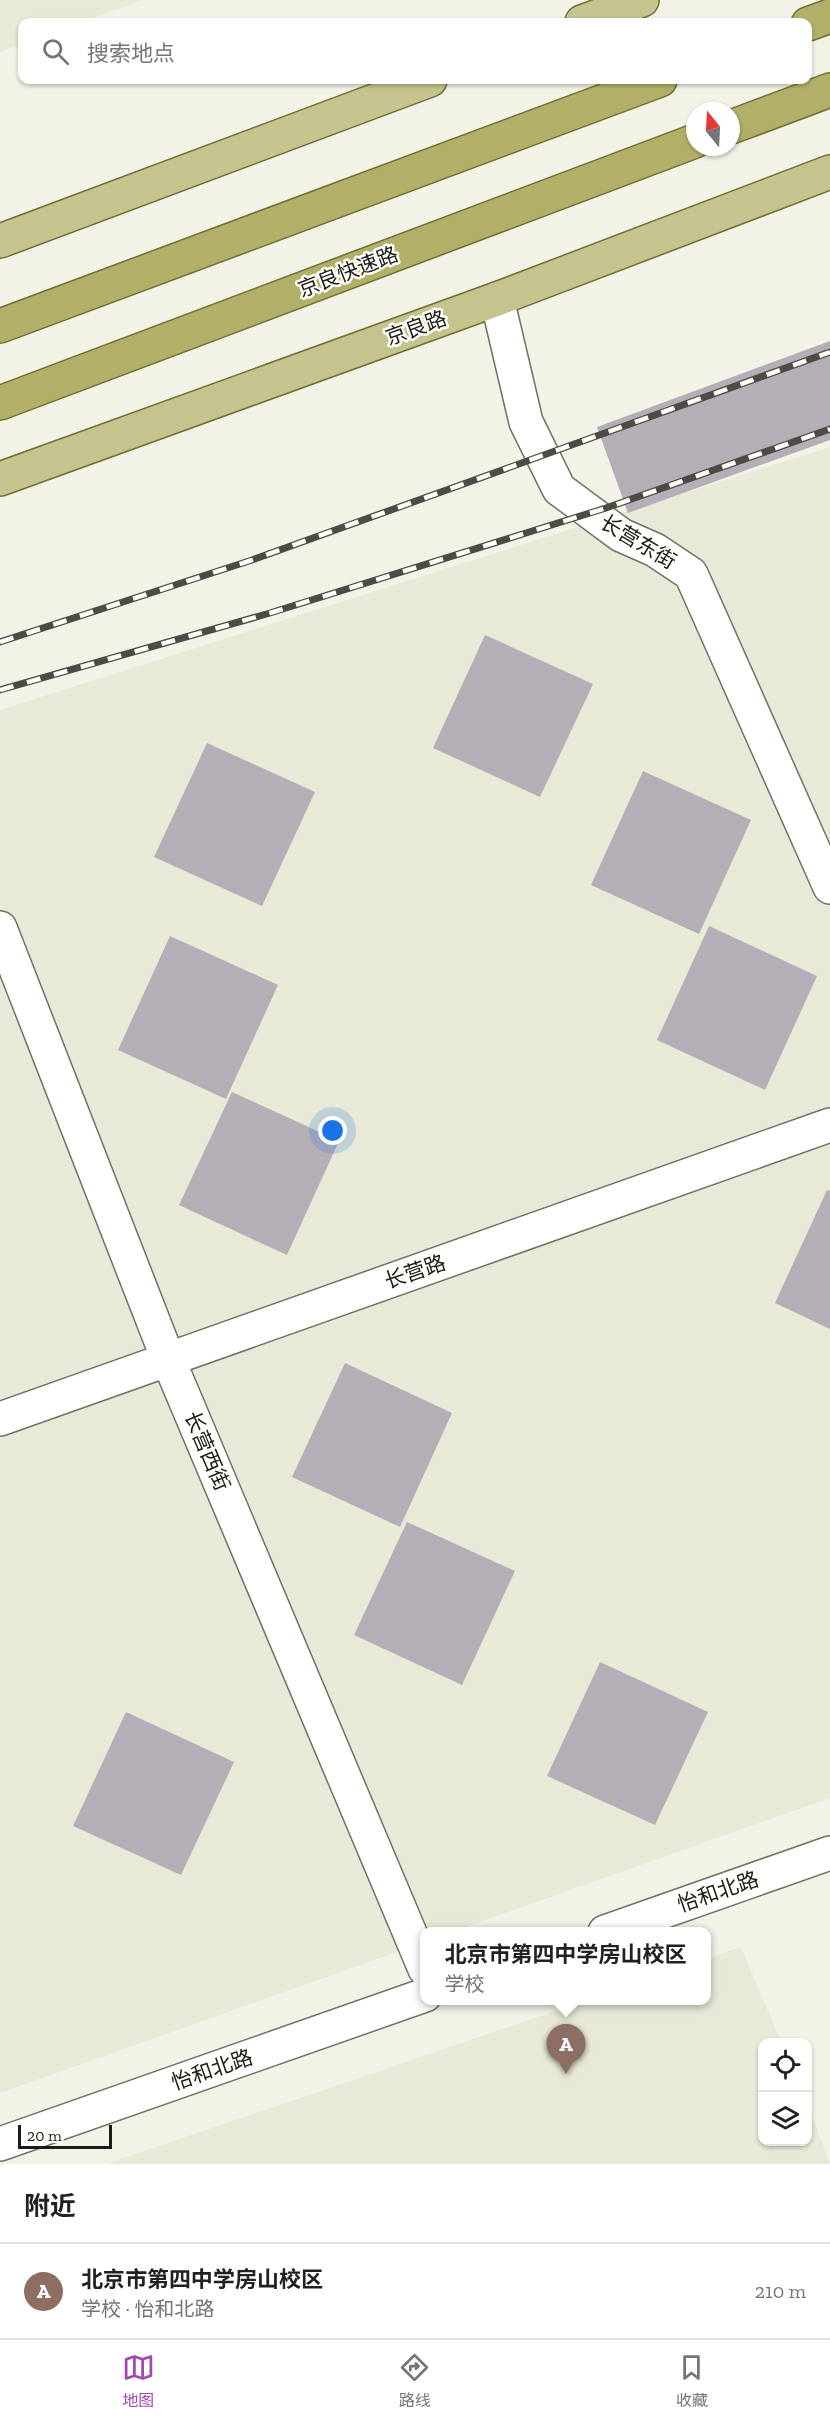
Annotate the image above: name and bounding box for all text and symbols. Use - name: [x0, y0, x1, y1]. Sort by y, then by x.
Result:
- search box: [18, 18, 812, 84]
- icon: search: [39, 35, 72, 68]
- text: 搜索地点: [87, 40, 175, 67]
- north arrow: [686, 102, 740, 156]
- street label: 京良快速路: [294, 241, 401, 302]
- street label: 京良路: [382, 305, 450, 350]
- street label: 长营东街: [596, 509, 681, 574]
- your location: [318, 1116, 347, 1145]
- street label: 长营路: [381, 1249, 449, 1294]
- street label: 长营西街: [180, 1407, 235, 1494]
- street label: 怡和北路: [674, 1866, 762, 1917]
- popup: [420, 1927, 711, 2005]
- text: 北京市第四中学房山校区: [444, 1941, 687, 1968]
- text: 学校: [444, 1972, 484, 1996]
- pin: A: [546, 2024, 586, 2074]
- map controls: [758, 2038, 812, 2146]
- button: locate: [758, 2038, 812, 2092]
- street label: 怡和北路: [168, 2044, 256, 2095]
- button: layers: [758, 2092, 812, 2146]
- scale bar: [18, 2122, 112, 2150]
- text: 20 m: [27, 2126, 62, 2145]
- text: 附近: [24, 2190, 76, 2222]
- text: 北京市第四中学房山校区: [81, 2266, 323, 2293]
- text: A: [37, 2279, 50, 2303]
- text: 210 m: [755, 2279, 806, 2303]
- text: 学校 · 怡和北路: [81, 2297, 214, 2321]
- tab: 地图: [122, 2351, 155, 2411]
- tab: 路线: [398, 2351, 431, 2411]
- tab: 收藏: [675, 2351, 708, 2411]

